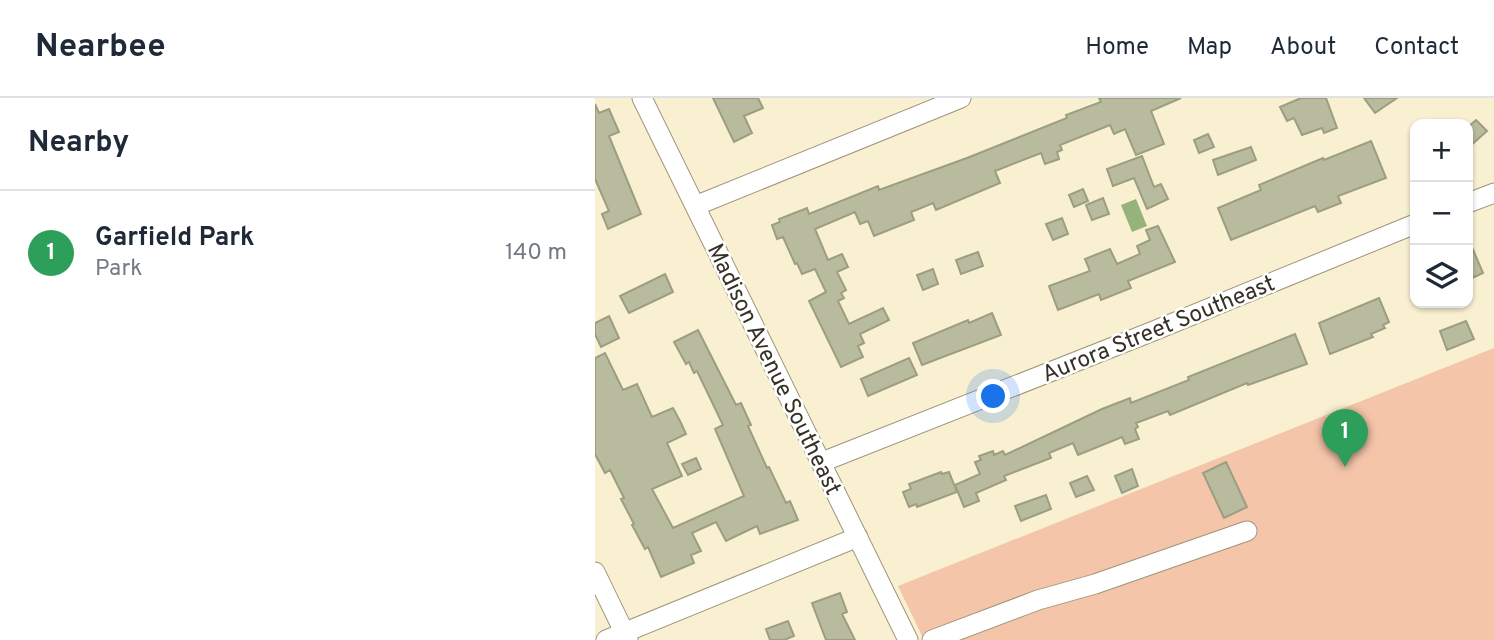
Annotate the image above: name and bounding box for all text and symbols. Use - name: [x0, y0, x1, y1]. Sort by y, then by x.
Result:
- text: Nearbee: [35, 27, 166, 69]
- text: Home: [1085, 33, 1149, 63]
- text: Map: [1187, 33, 1232, 63]
- text: About: [1270, 33, 1336, 63]
- text: Contact: [1374, 33, 1459, 63]
- map controls: [1410, 119, 1473, 308]
- button: +: [1410, 119, 1473, 182]
- text: Nearby: [28, 125, 129, 162]
- button: −: [1410, 182, 1473, 245]
- text: Garfield Park: [95, 222, 255, 255]
- text: 1: [46, 239, 56, 268]
- text: 140 m: [505, 239, 567, 268]
- street label: Madison Avenue Southeast: [699, 240, 846, 501]
- button: layers: [1410, 245, 1473, 308]
- text: Park: [95, 255, 142, 284]
- street label: Aurora Street Southeast: [1038, 270, 1280, 390]
- your location: [976, 379, 1010, 413]
- pin: 1: [1322, 409, 1368, 467]

